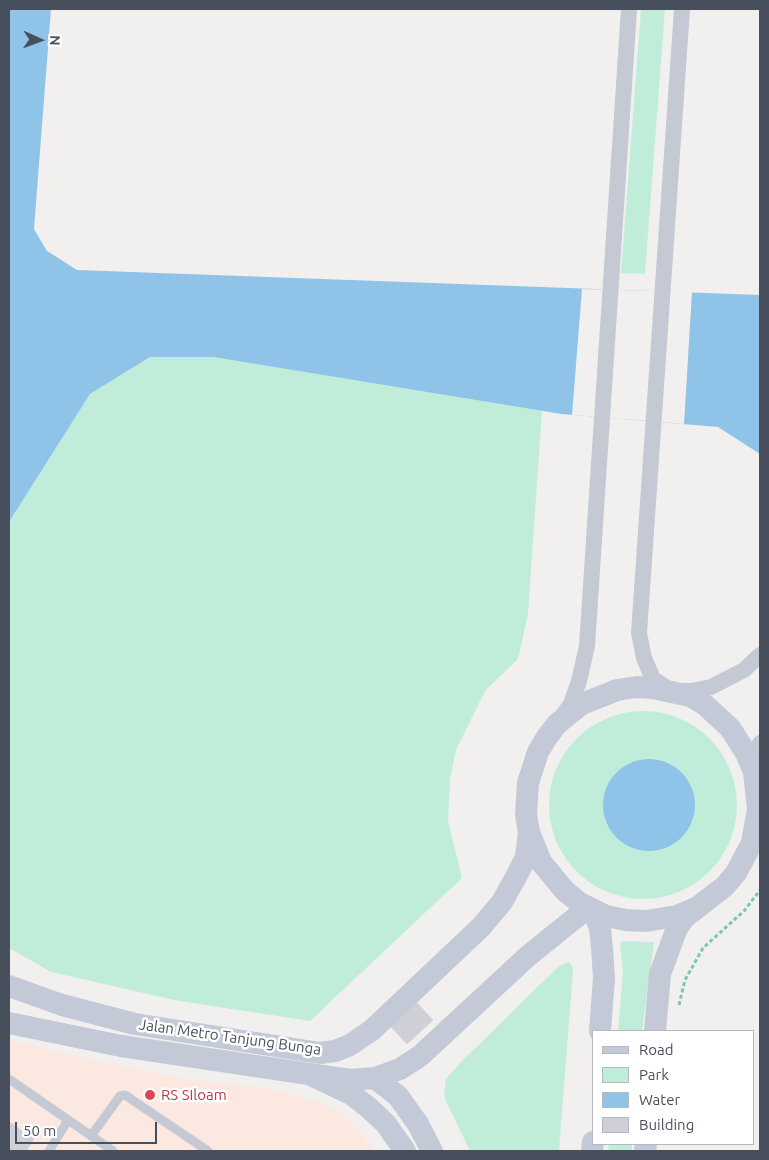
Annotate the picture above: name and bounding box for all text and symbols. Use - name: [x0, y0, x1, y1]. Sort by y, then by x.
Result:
- north arrow: [15, 15, 65, 65]
- text: N: [47, 35, 63, 46]
- street label: Jalan Metro Tanjung Bunga: [138, 1015, 322, 1059]
- legend: [592, 1030, 754, 1145]
- text: Road: [639, 1041, 674, 1058]
- text: Park: [639, 1066, 669, 1083]
- place label: RS SIloam: [161, 1086, 227, 1104]
- marker: RS SIloam: [143, 1088, 157, 1102]
- text: Water: [639, 1091, 680, 1108]
- scale bar: [18, 1112, 160, 1144]
- text: Building: [639, 1116, 694, 1133]
- text: 50 m: [23, 1122, 56, 1139]

